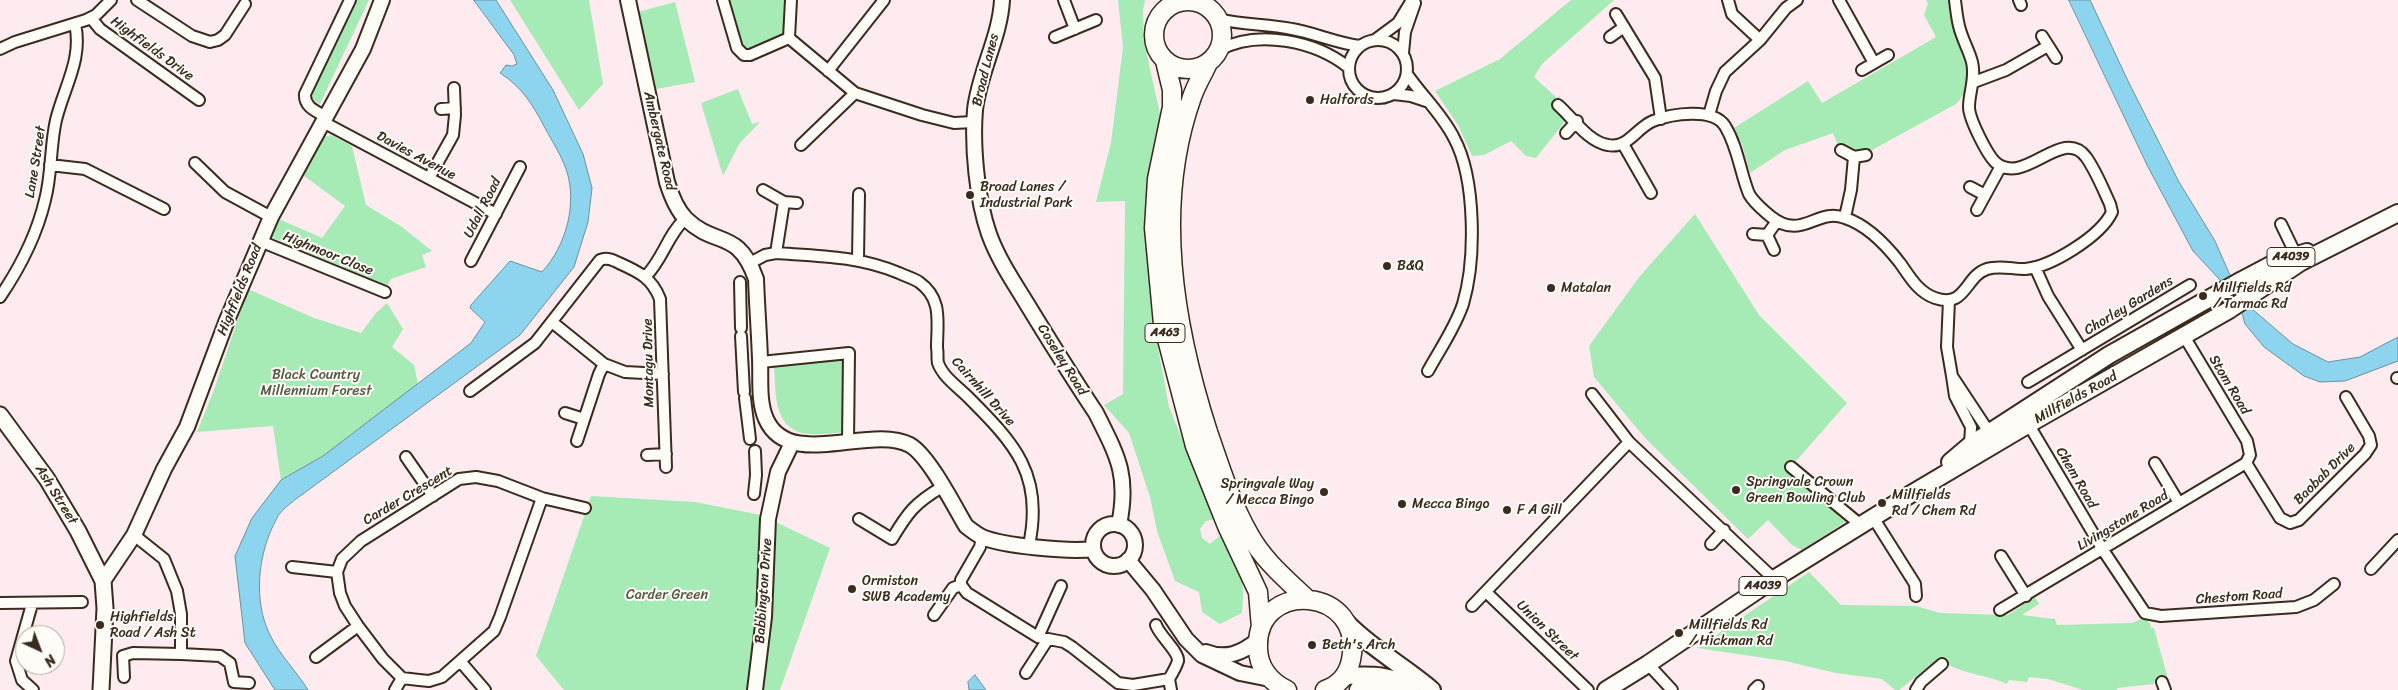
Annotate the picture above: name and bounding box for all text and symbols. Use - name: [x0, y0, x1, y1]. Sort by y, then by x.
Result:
- street label: Highfields Drive: [107, 13, 197, 85]
- street label: Broad Lanes: [969, 32, 1003, 108]
- street label: Ambergate Road: [639, 90, 679, 192]
- place label: Halfords: [1320, 92, 1374, 108]
- marker: Halfords: [1304, 94, 1316, 106]
- street label: Lane Street: [22, 125, 50, 199]
- street label: Davies Avenue: [374, 128, 458, 184]
- street label: Udall Road: [461, 175, 505, 241]
- place label: Broad Lanes / Industrial Park: [980, 179, 1073, 212]
- marker: Broad Lanes / Industrial Park: [964, 189, 976, 201]
- street label: Highmoor Close: [280, 228, 376, 280]
- street label: Highfields Road: [214, 242, 266, 338]
- road number: A4039: [2267, 248, 2315, 266]
- place label: B&Q: [1397, 258, 1424, 274]
- marker: B&Q: [1381, 260, 1393, 272]
- street label: Chorley Gardens: [2081, 273, 2177, 339]
- place label: Matalan: [1561, 280, 1611, 296]
- place label: Millfields Rd / Tarmac Rd: [2213, 280, 2291, 312]
- marker: Matalan: [1545, 282, 1557, 294]
- marker: Millfields Rd / Tarmac Rd: [2197, 290, 2209, 302]
- street label: Montagu Drive: [640, 318, 658, 408]
- street label: Coseley Road: [1033, 321, 1091, 399]
- road number: A463: [1145, 323, 1185, 342]
- street label: Stom Road: [2205, 352, 2253, 418]
- street label: Cairnhill Drive: [948, 354, 1018, 430]
- park label: Black Country Millennium Forest: [260, 367, 372, 400]
- street label: Millfields Road: [2032, 368, 2120, 428]
- street label: Baobab Drive: [2291, 440, 2359, 508]
- street label: Chem Road: [2052, 444, 2100, 512]
- street label: Ash Street: [31, 462, 81, 528]
- street label: Carder Crescent: [360, 463, 456, 529]
- place label: Springvale Crown Green Bowling Club: [1746, 474, 1866, 507]
- place label: Springvale Way / Mecca Bingo: [1221, 476, 1314, 508]
- marker: Springvale Crown Green Bowling Club: [1730, 484, 1742, 496]
- marker: Springvale Way / Mecca Bingo: [1318, 486, 1330, 498]
- place label: Millfields Rd / Chem Rd: [1892, 487, 1976, 520]
- street label: Livingstone Road: [2074, 487, 2172, 555]
- place label: Mecca Bingo: [1412, 496, 1490, 512]
- marker: Millfields Rd / Chem Rd: [1876, 497, 1888, 509]
- marker: Mecca Bingo: [1396, 498, 1408, 510]
- place label: F A Gill: [1517, 502, 1562, 518]
- marker: F A Gill: [1501, 504, 1513, 516]
- street label: Babbington Drive: [752, 538, 776, 644]
- place label: Ormiston SWB Academy: [862, 573, 950, 606]
- road number: A4039: [1739, 576, 1787, 596]
- marker: Ormiston SWB Academy: [846, 583, 858, 595]
- street label: Chestom Road: [2195, 586, 2283, 608]
- park label: Carder Green: [626, 587, 708, 603]
- street label: Union Street: [1513, 597, 1581, 665]
- place label: Highfields Road / Ash St: [110, 609, 196, 642]
- place label: Millfields Rd / Hickman Rd: [1689, 617, 1773, 650]
- marker: Highfields Road / Ash St: [94, 619, 106, 631]
- north arrow: [15, 625, 65, 675]
- marker: Millfields Rd / Hickman Rd: [1673, 627, 1685, 639]
- place label: Beth's Arch: [1322, 637, 1395, 653]
- marker: Beth's Arch: [1306, 639, 1318, 651]
- text: N: [38, 648, 62, 673]

